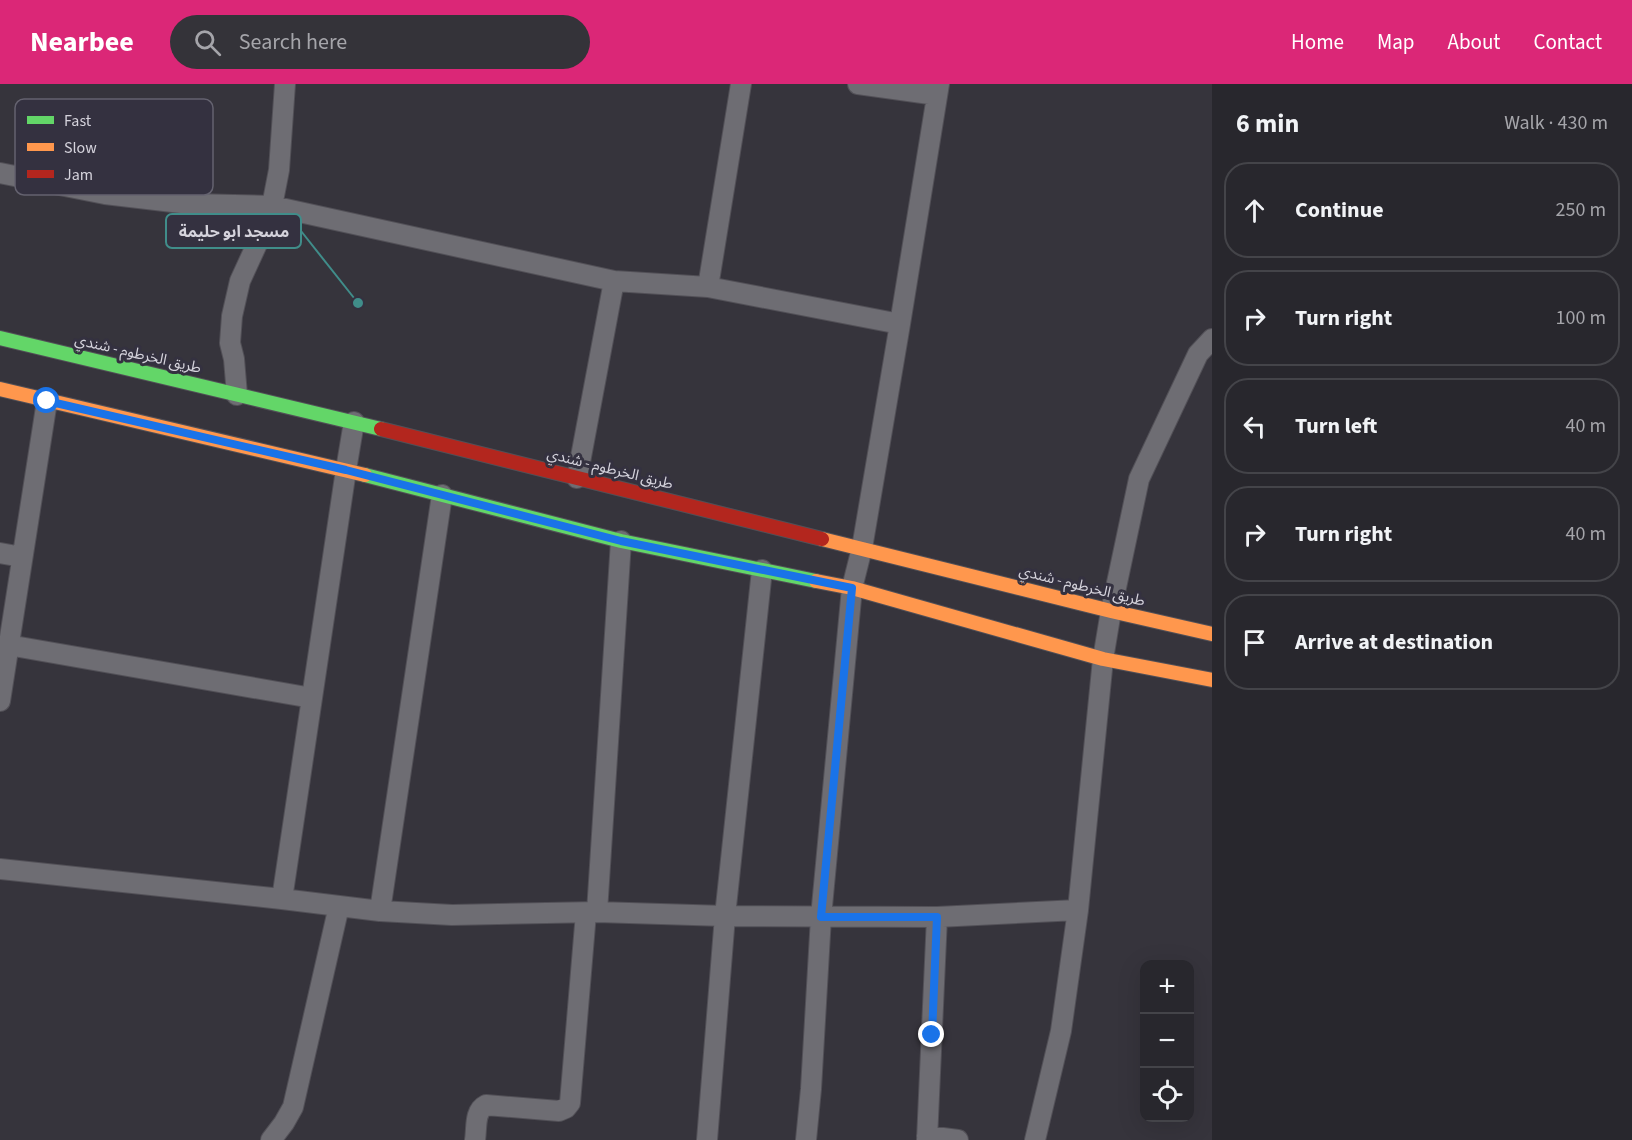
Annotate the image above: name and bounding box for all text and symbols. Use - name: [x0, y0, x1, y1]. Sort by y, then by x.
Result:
- search box: [170, 15, 590, 69]
- text: Nearbee: [30, 22, 134, 62]
- icon: search: [191, 26, 224, 59]
- text: Search here: [239, 26, 347, 58]
- text: Home: [1291, 27, 1344, 57]
- text: Map: [1377, 27, 1415, 57]
- text: About: [1448, 27, 1500, 57]
- text: Contact: [1533, 27, 1602, 57]
- legend: [15, 99, 213, 195]
- text: 6 min: [1236, 105, 1299, 142]
- text: Walk · 430 m: [1504, 109, 1608, 137]
- text: Fast: [64, 110, 92, 132]
- text: Slow: [64, 137, 97, 159]
- text: Jam: [64, 164, 93, 186]
- icon: ahead: [1238, 194, 1271, 227]
- text: Continue: [1295, 194, 1384, 226]
- text: 250 m: [1556, 196, 1606, 224]
- callout: مسجد ابو حليمة: [166, 214, 301, 248]
- text: مسجد ابو حليمة: [179, 221, 289, 243]
- icon: right: [1238, 302, 1271, 335]
- text: Turn right: [1295, 302, 1392, 334]
- text: 100 m: [1556, 304, 1606, 332]
- street label: طريق الخرطوم - شندي: [73, 329, 203, 379]
- route start: [33, 387, 59, 413]
- icon: left: [1238, 410, 1271, 443]
- text: Turn left: [1295, 410, 1377, 442]
- text: 40 m: [1566, 412, 1606, 440]
- street label: طريق الخرطوم - شندي: [545, 443, 675, 495]
- icon: right: [1238, 518, 1271, 551]
- text: Turn right: [1295, 518, 1392, 550]
- text: 40 m: [1566, 520, 1606, 548]
- street label: طريق الخرطوم - شندي: [1017, 560, 1147, 612]
- icon: arrive: [1238, 626, 1271, 659]
- text: Arrive at destination: [1295, 626, 1493, 658]
- map controls: [1140, 960, 1194, 1122]
- button: +: [1140, 960, 1194, 1014]
- button: −: [1140, 1014, 1194, 1068]
- route end: [918, 1021, 944, 1047]
- button: locate: [1140, 1068, 1194, 1122]

